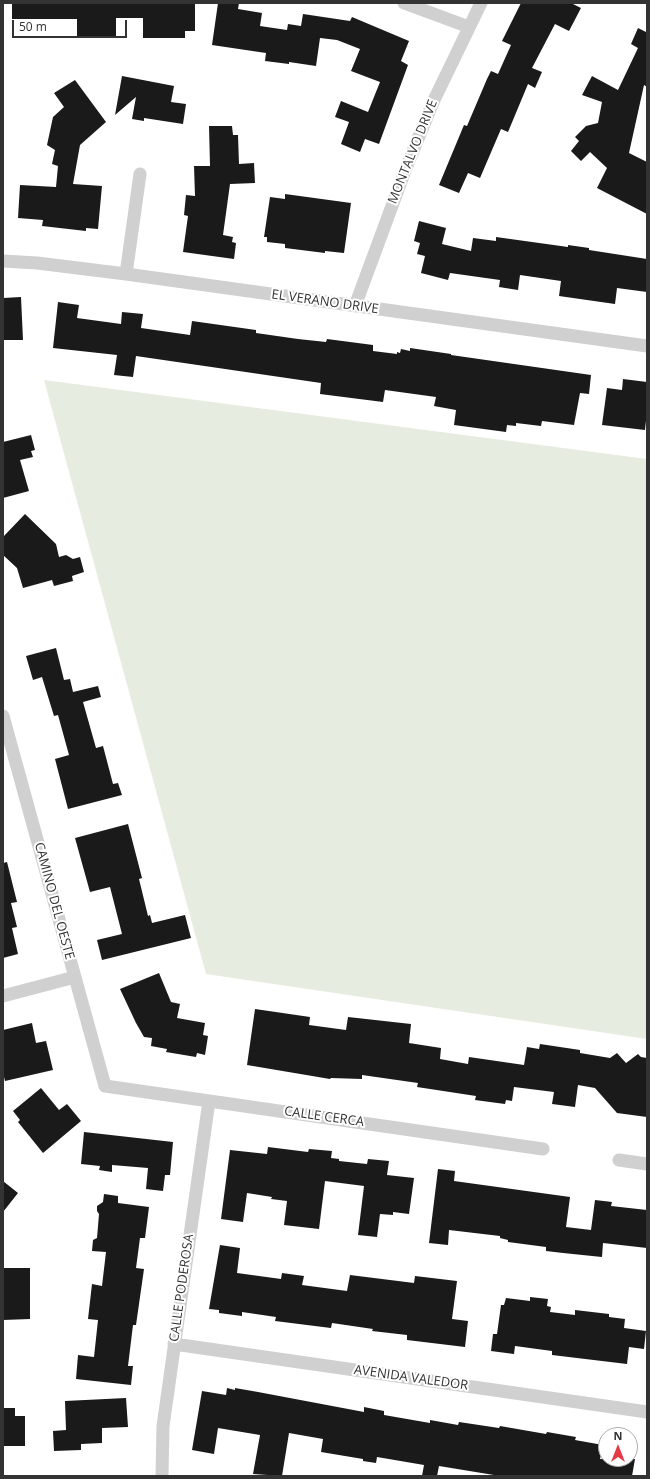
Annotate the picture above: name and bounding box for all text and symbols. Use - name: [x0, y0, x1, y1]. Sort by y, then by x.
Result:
- scale bar: [14, 12, 129, 38]
- text: 50 m: [19, 18, 47, 35]
- street label: MONTALVO DRIVE: [385, 98, 441, 206]
- street label: EL VERANO DRIVE: [270, 287, 380, 317]
- street label: CAMINO DEL OESTE: [31, 841, 77, 961]
- street label: CALLE CERCA: [283, 1104, 365, 1130]
- street label: CALLE PODEROSA: [167, 1233, 197, 1343]
- street label: AVENIDA VALEDOR: [353, 1362, 469, 1394]
- north arrow: [598, 1427, 638, 1467]
- text: N: [614, 1428, 622, 1443]

